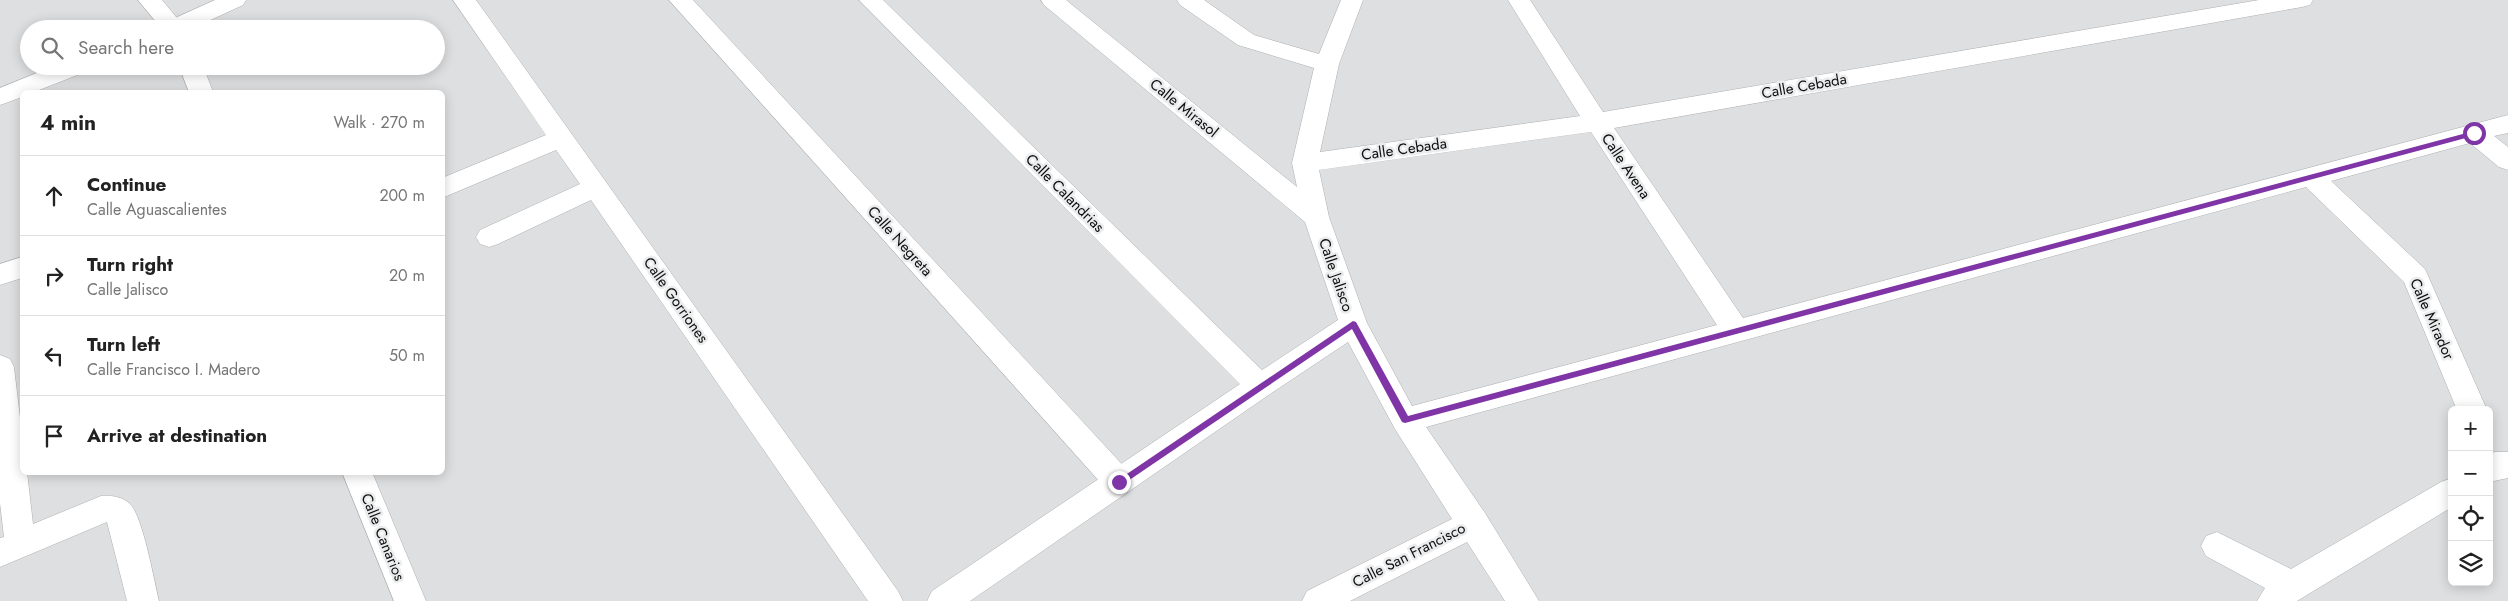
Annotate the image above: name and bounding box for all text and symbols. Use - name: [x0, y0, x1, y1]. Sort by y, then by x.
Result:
- search box: [20, 20, 445, 75]
- icon: search: [38, 34, 66, 62]
- text: Search here: [78, 34, 174, 61]
- street label: Calle Cebada: [1760, 68, 1848, 104]
- street label: Calle Mirasol: [1145, 73, 1223, 143]
- text: 4 min: [40, 108, 96, 138]
- text: Walk · 270 m: [334, 111, 425, 134]
- route start: [2463, 122, 2486, 145]
- street label: Calle Avena: [1596, 129, 1656, 203]
- street label: Calle Cebada: [1360, 132, 1448, 166]
- street label: Calle Calandrias: [1021, 149, 1109, 237]
- text: Continue: [87, 171, 166, 198]
- icon: ahead: [40, 182, 68, 210]
- text: 200 m: [379, 184, 425, 207]
- text: Calle Aguascalientes: [87, 198, 227, 221]
- street label: Calle Negreta: [862, 201, 938, 281]
- street label: Calle Jalisco: [1313, 235, 1359, 315]
- text: Turn right: [87, 251, 173, 278]
- street label: Calle Gorriones: [638, 253, 714, 347]
- icon: right: [40, 262, 68, 290]
- text: 20 m: [389, 264, 425, 287]
- street label: Calle Mirador: [2404, 275, 2460, 364]
- text: Calle Jalisco: [87, 278, 168, 301]
- text: Turn left: [87, 331, 160, 358]
- icon: left: [40, 342, 68, 370]
- text: 50 m: [389, 344, 425, 367]
- text: Calle Francisco I. Madero: [87, 358, 260, 381]
- map controls: [2448, 406, 2493, 586]
- button: +: [2448, 406, 2493, 451]
- icon: arrive: [40, 422, 68, 450]
- text: Arrive at destination: [87, 422, 267, 449]
- button: −: [2448, 451, 2493, 496]
- route end: [1108, 471, 1131, 494]
- street label: Calle Canarios: [355, 490, 411, 584]
- button: locate: [2448, 496, 2493, 541]
- street label: Calle San Francisco: [1349, 517, 1469, 593]
- button: layers: [2448, 541, 2493, 586]

